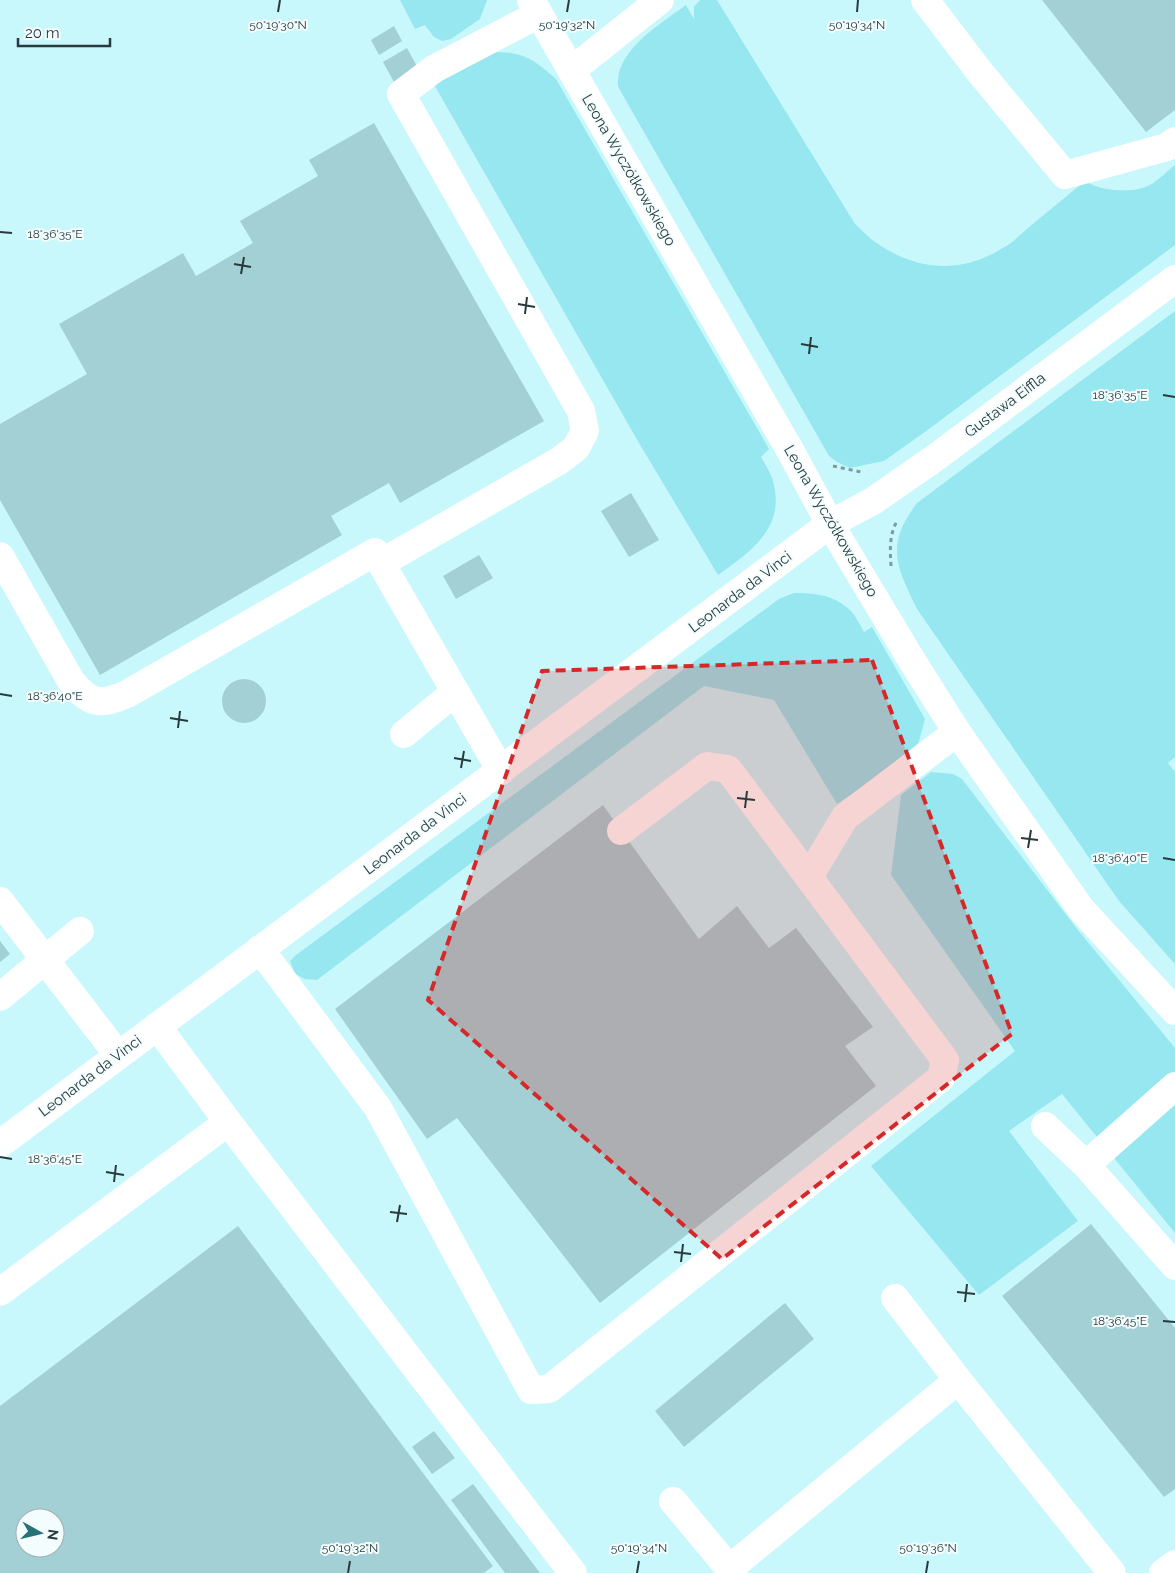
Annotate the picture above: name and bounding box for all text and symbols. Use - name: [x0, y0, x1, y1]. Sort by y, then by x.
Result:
- scale bar: [18, 15, 110, 47]
- text: 50°19'30"N: [249, 18, 307, 32]
- text: 50°19'32"N: [539, 18, 595, 32]
- text: 50°19'34"N: [829, 18, 885, 32]
- text: 20 m: [25, 24, 60, 42]
- street label: Leona Wyczółkowskiego: [578, 91, 680, 249]
- text: 18°36'35"E: [28, 227, 82, 241]
- street label: Gustawa Eiffla: [961, 369, 1049, 441]
- text: 18°36'35"E: [1093, 388, 1147, 402]
- street label: Leona Wyczółkowskiego: [780, 442, 882, 600]
- street label: Leonarda da Vinci: [685, 547, 795, 637]
- text: 18°36'40"E: [28, 689, 83, 703]
- street label: Leonarda da Vinci: [360, 789, 470, 879]
- text: 18°36'40"E: [1093, 851, 1148, 865]
- street label: Leonarda da Vinci: [35, 1031, 145, 1121]
- text: 18°36'45"E: [28, 1152, 82, 1166]
- text: 18°36'45"E: [1093, 1314, 1147, 1328]
- north arrow: [15, 1508, 65, 1558]
- text: N: [44, 1528, 62, 1541]
- text: 50°19'32"N: [322, 1541, 378, 1555]
- text: 50°19'34"N: [611, 1541, 667, 1555]
- text: 50°19'36"N: [899, 1541, 957, 1555]

